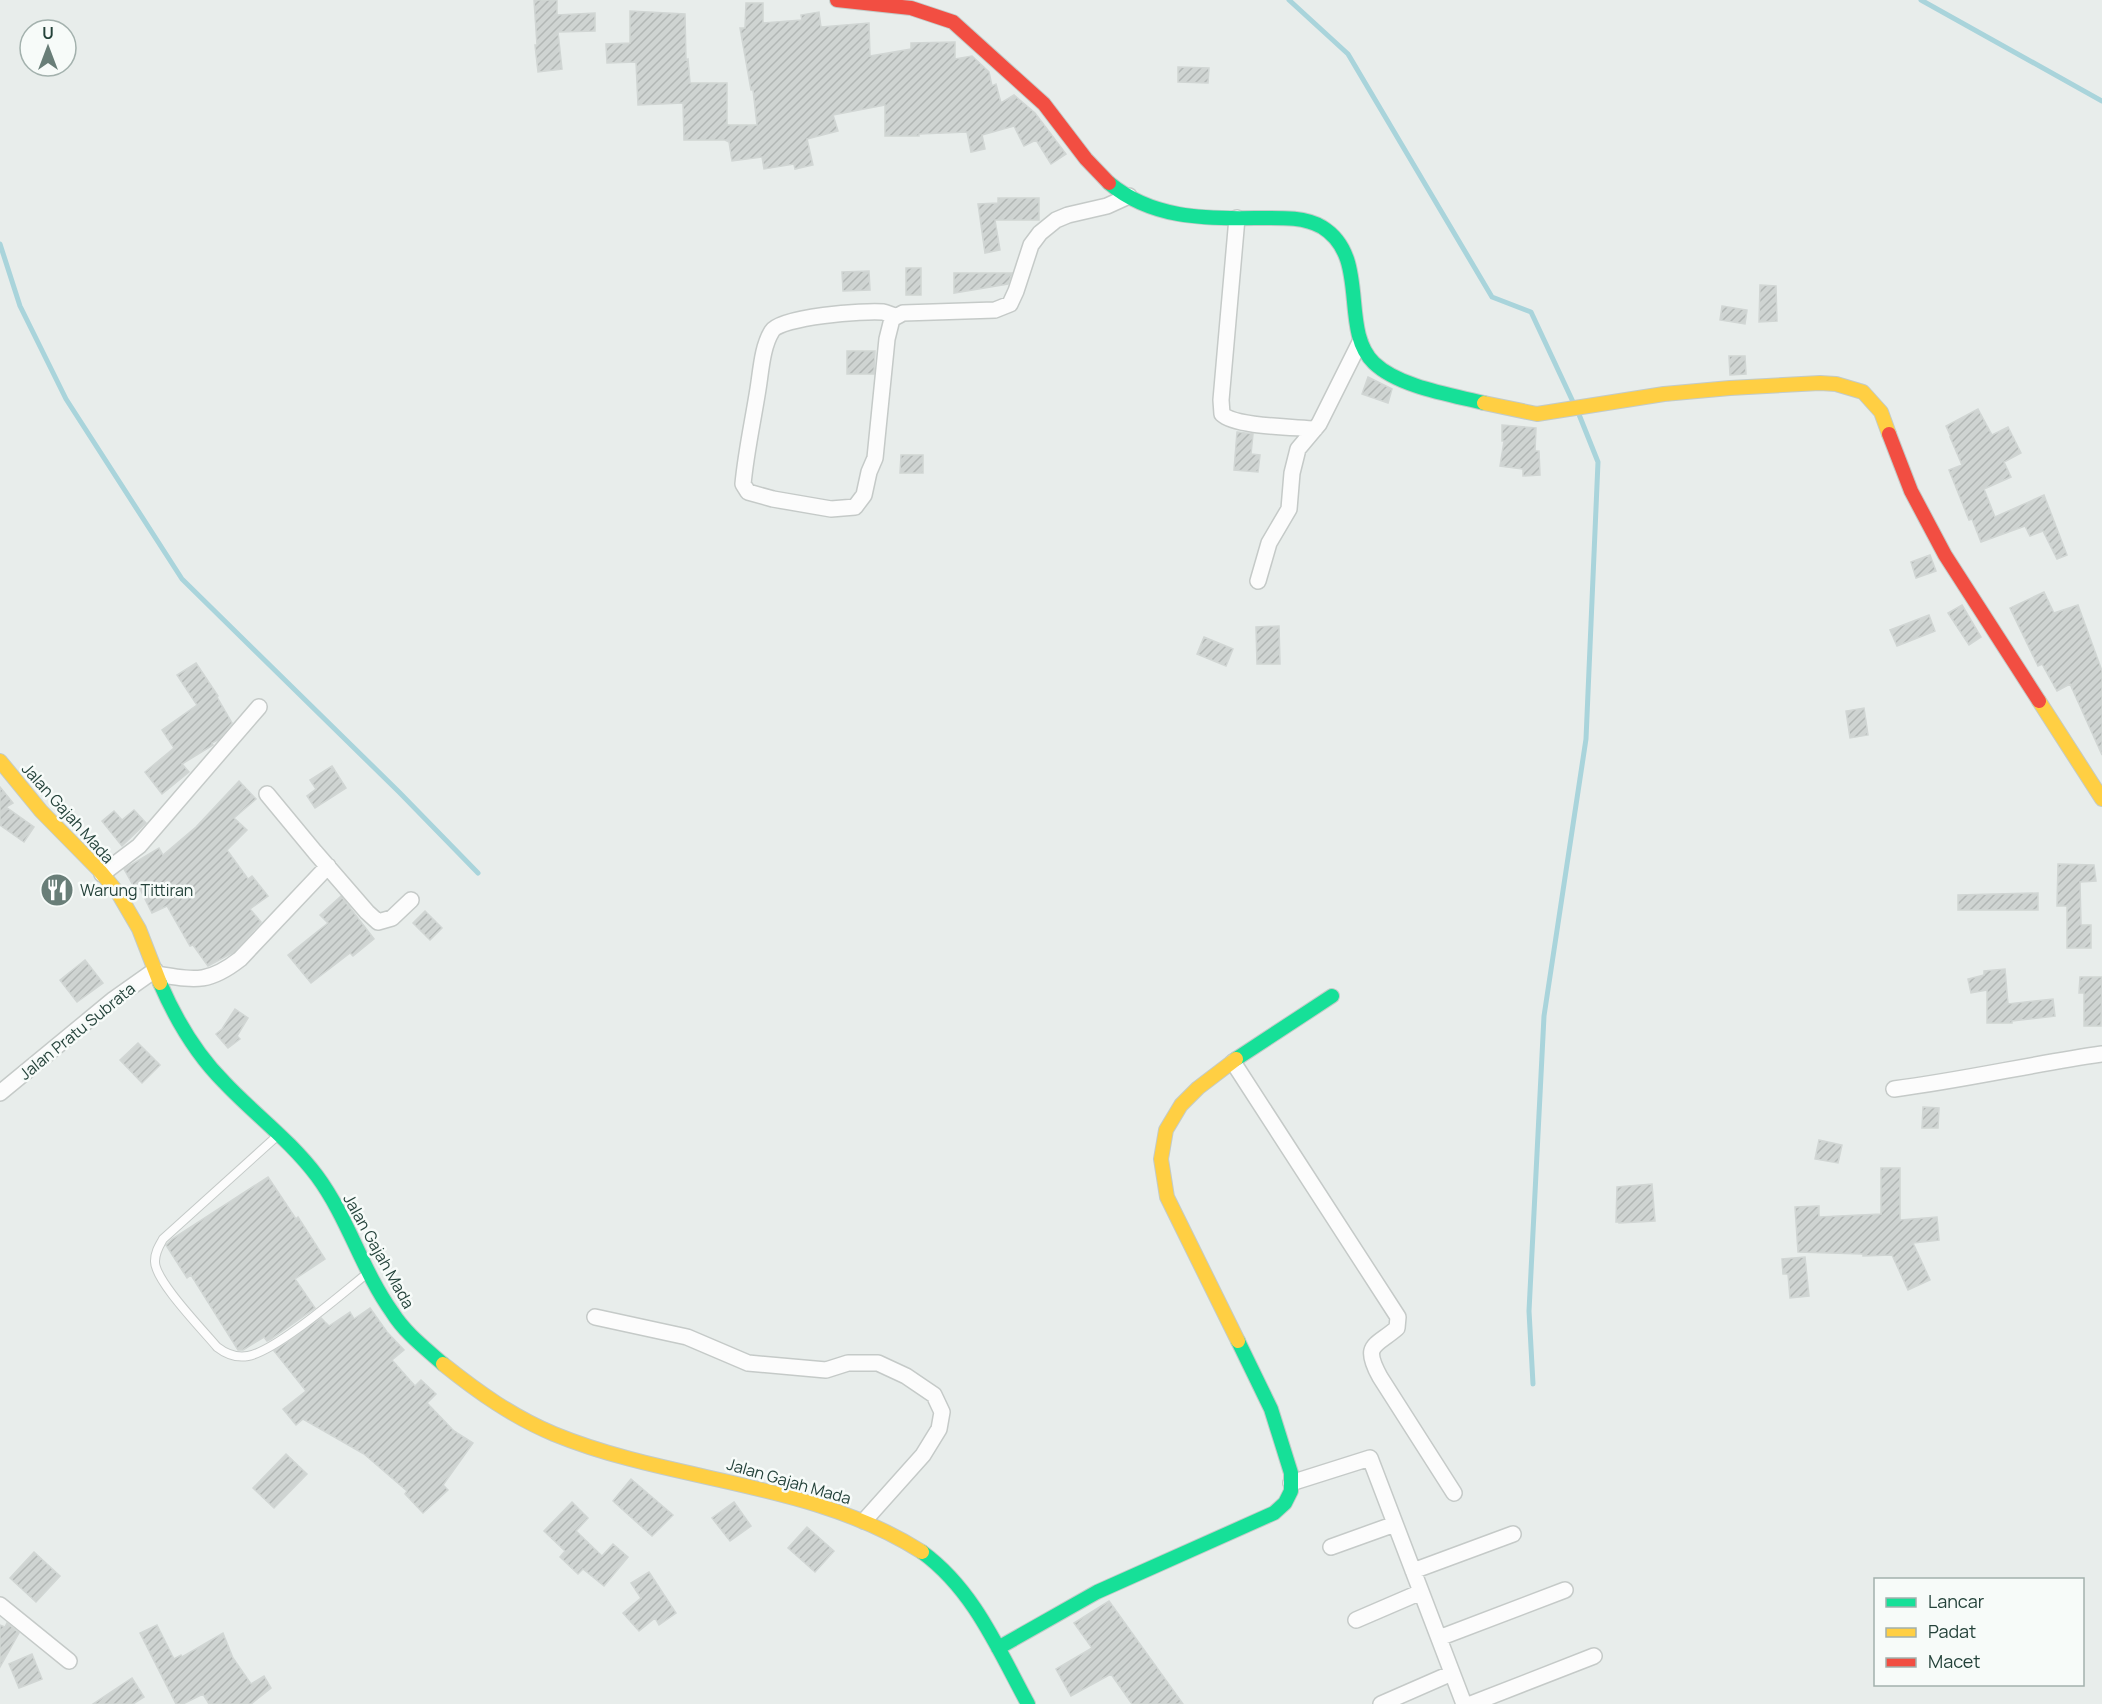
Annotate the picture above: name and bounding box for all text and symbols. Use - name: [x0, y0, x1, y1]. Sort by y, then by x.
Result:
- north arrow: [18, 18, 78, 78]
- text: U: [42, 22, 54, 44]
- street label: Jalan Gajah Mada: [17, 758, 119, 868]
- restaurant icon: Warung Tittiran: [39, 872, 75, 908]
- place label: Warung Tittiran: [80, 879, 193, 901]
- street label: Jalan Pratu Subrata: [14, 977, 140, 1085]
- street label: Jalan Gajah Mada: [338, 1190, 420, 1312]
- street label: Jalan Gajah Mada: [724, 1453, 854, 1509]
- legend: [1874, 1578, 2084, 1686]
- text: Lancar: [1928, 1589, 1985, 1613]
- text: Padat: [1928, 1619, 1976, 1643]
- text: Macet: [1928, 1649, 1981, 1673]

